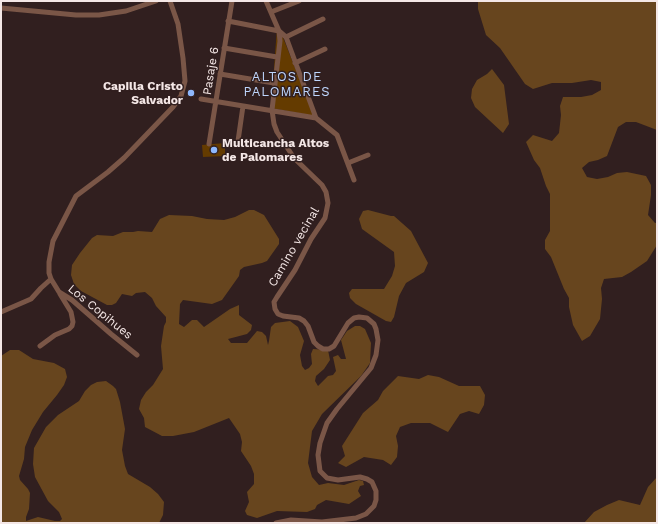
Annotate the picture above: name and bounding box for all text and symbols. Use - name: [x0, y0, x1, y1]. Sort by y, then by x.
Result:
- street label: Pasaje 6: [200, 46, 222, 96]
- district label: ALTOS DE PALOMARES: [243, 69, 331, 100]
- place label: Capilla Cristo Salvador: [103, 79, 183, 107]
- marker: Capilla Cristo Salvador: [186, 88, 196, 98]
- place label: Multicancha Altos de Palomares: [222, 136, 329, 164]
- marker: Multicancha Altos de Palomares: [209, 145, 219, 155]
- street label: Camino vecinal: [265, 205, 323, 289]
- street label: Los Copihues: [65, 282, 135, 342]

